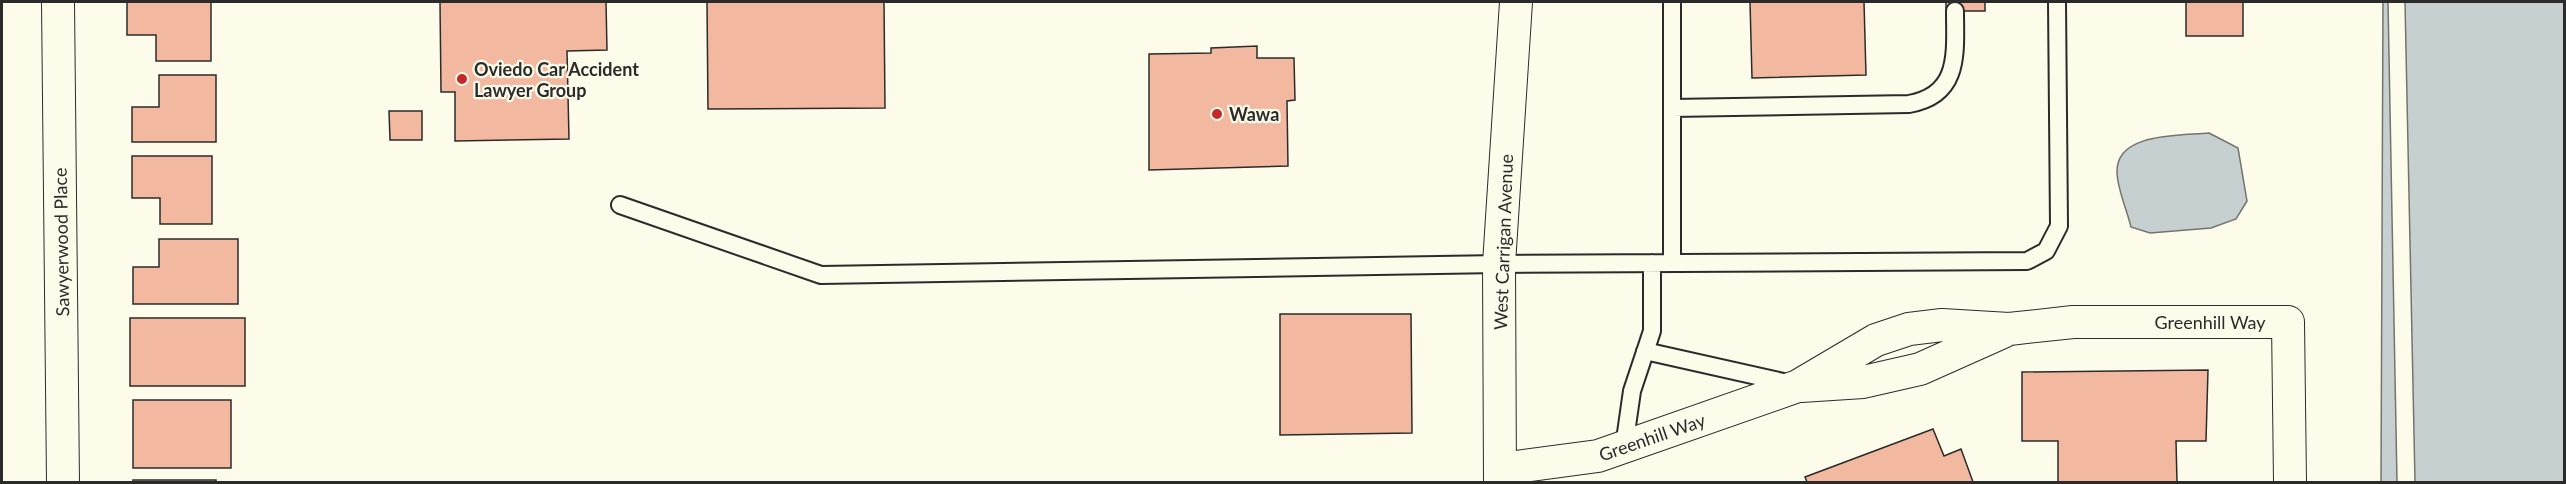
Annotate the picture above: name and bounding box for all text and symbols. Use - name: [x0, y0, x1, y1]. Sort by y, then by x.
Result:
- place label: Oviedo Car Accident Lawyer Group: [474, 58, 639, 101]
- marker: Oviedo Car Accident Lawyer Group: [455, 72, 469, 86]
- place label: Wawa: [1229, 103, 1279, 125]
- marker: Wawa: [1210, 107, 1224, 121]
- street label: West Carrigan Avenue: [1489, 154, 1517, 330]
- street label: Sawyerwood Place: [49, 167, 73, 317]
- street label: Greenhill Way: [2154, 311, 2266, 333]
- street label: Greenhill Way: [1596, 408, 1709, 465]

